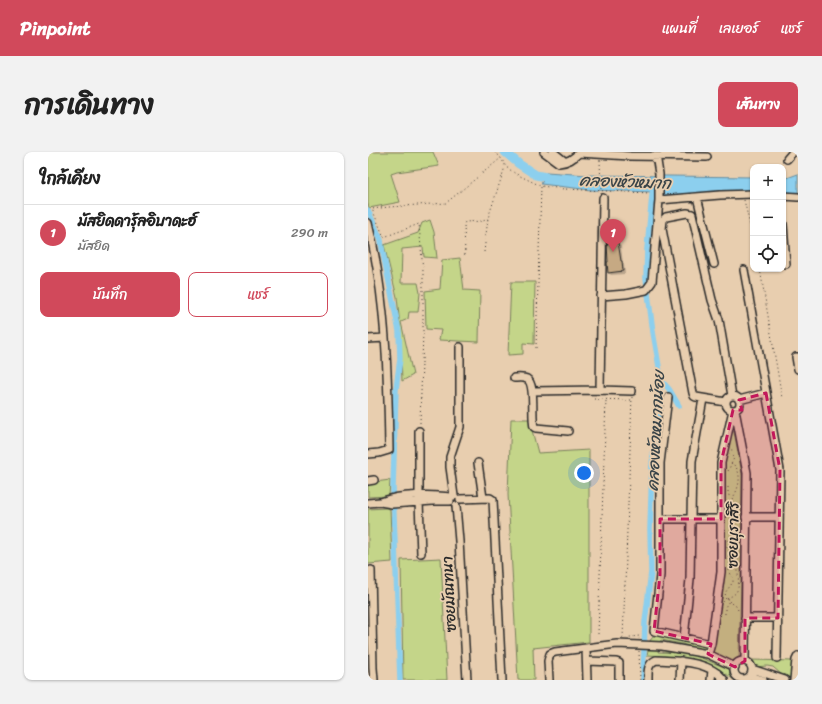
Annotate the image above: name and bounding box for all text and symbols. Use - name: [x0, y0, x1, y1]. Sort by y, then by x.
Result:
- text: Pinpoint: [20, 12, 91, 45]
- text: แผนที่: [662, 16, 697, 41]
- text: เลเยอร์: [719, 16, 758, 41]
- text: แชร์: [780, 16, 802, 41]
- text: การเดินทาง: [24, 80, 154, 129]
- button: เส้นทาง: [718, 82, 798, 127]
- text: ใกล้เคียง: [40, 163, 100, 193]
- map controls: [750, 164, 786, 272]
- button: +: [750, 164, 786, 200]
- water label: คลองหัวหมาก: [579, 165, 673, 198]
- button: −: [750, 200, 786, 236]
- text: มัสยิดดารุ้ลอิบาดะฮ์: [78, 208, 197, 234]
- pin: 1: [600, 219, 626, 252]
- text: 1: [50, 221, 56, 244]
- text: 290 m: [291, 221, 328, 244]
- text: มัสยิด: [78, 234, 110, 257]
- button: locate: [750, 236, 786, 272]
- button: บันทึก: [40, 272, 180, 317]
- button: แชร์: [188, 272, 328, 317]
- water label: คลองหัวหมากน้อย: [638, 367, 673, 492]
- your location: [574, 463, 594, 483]
- street label: ซอยบุราสิริ: [719, 500, 747, 568]
- street label: ซอยมัณฑนา: [434, 555, 464, 633]

